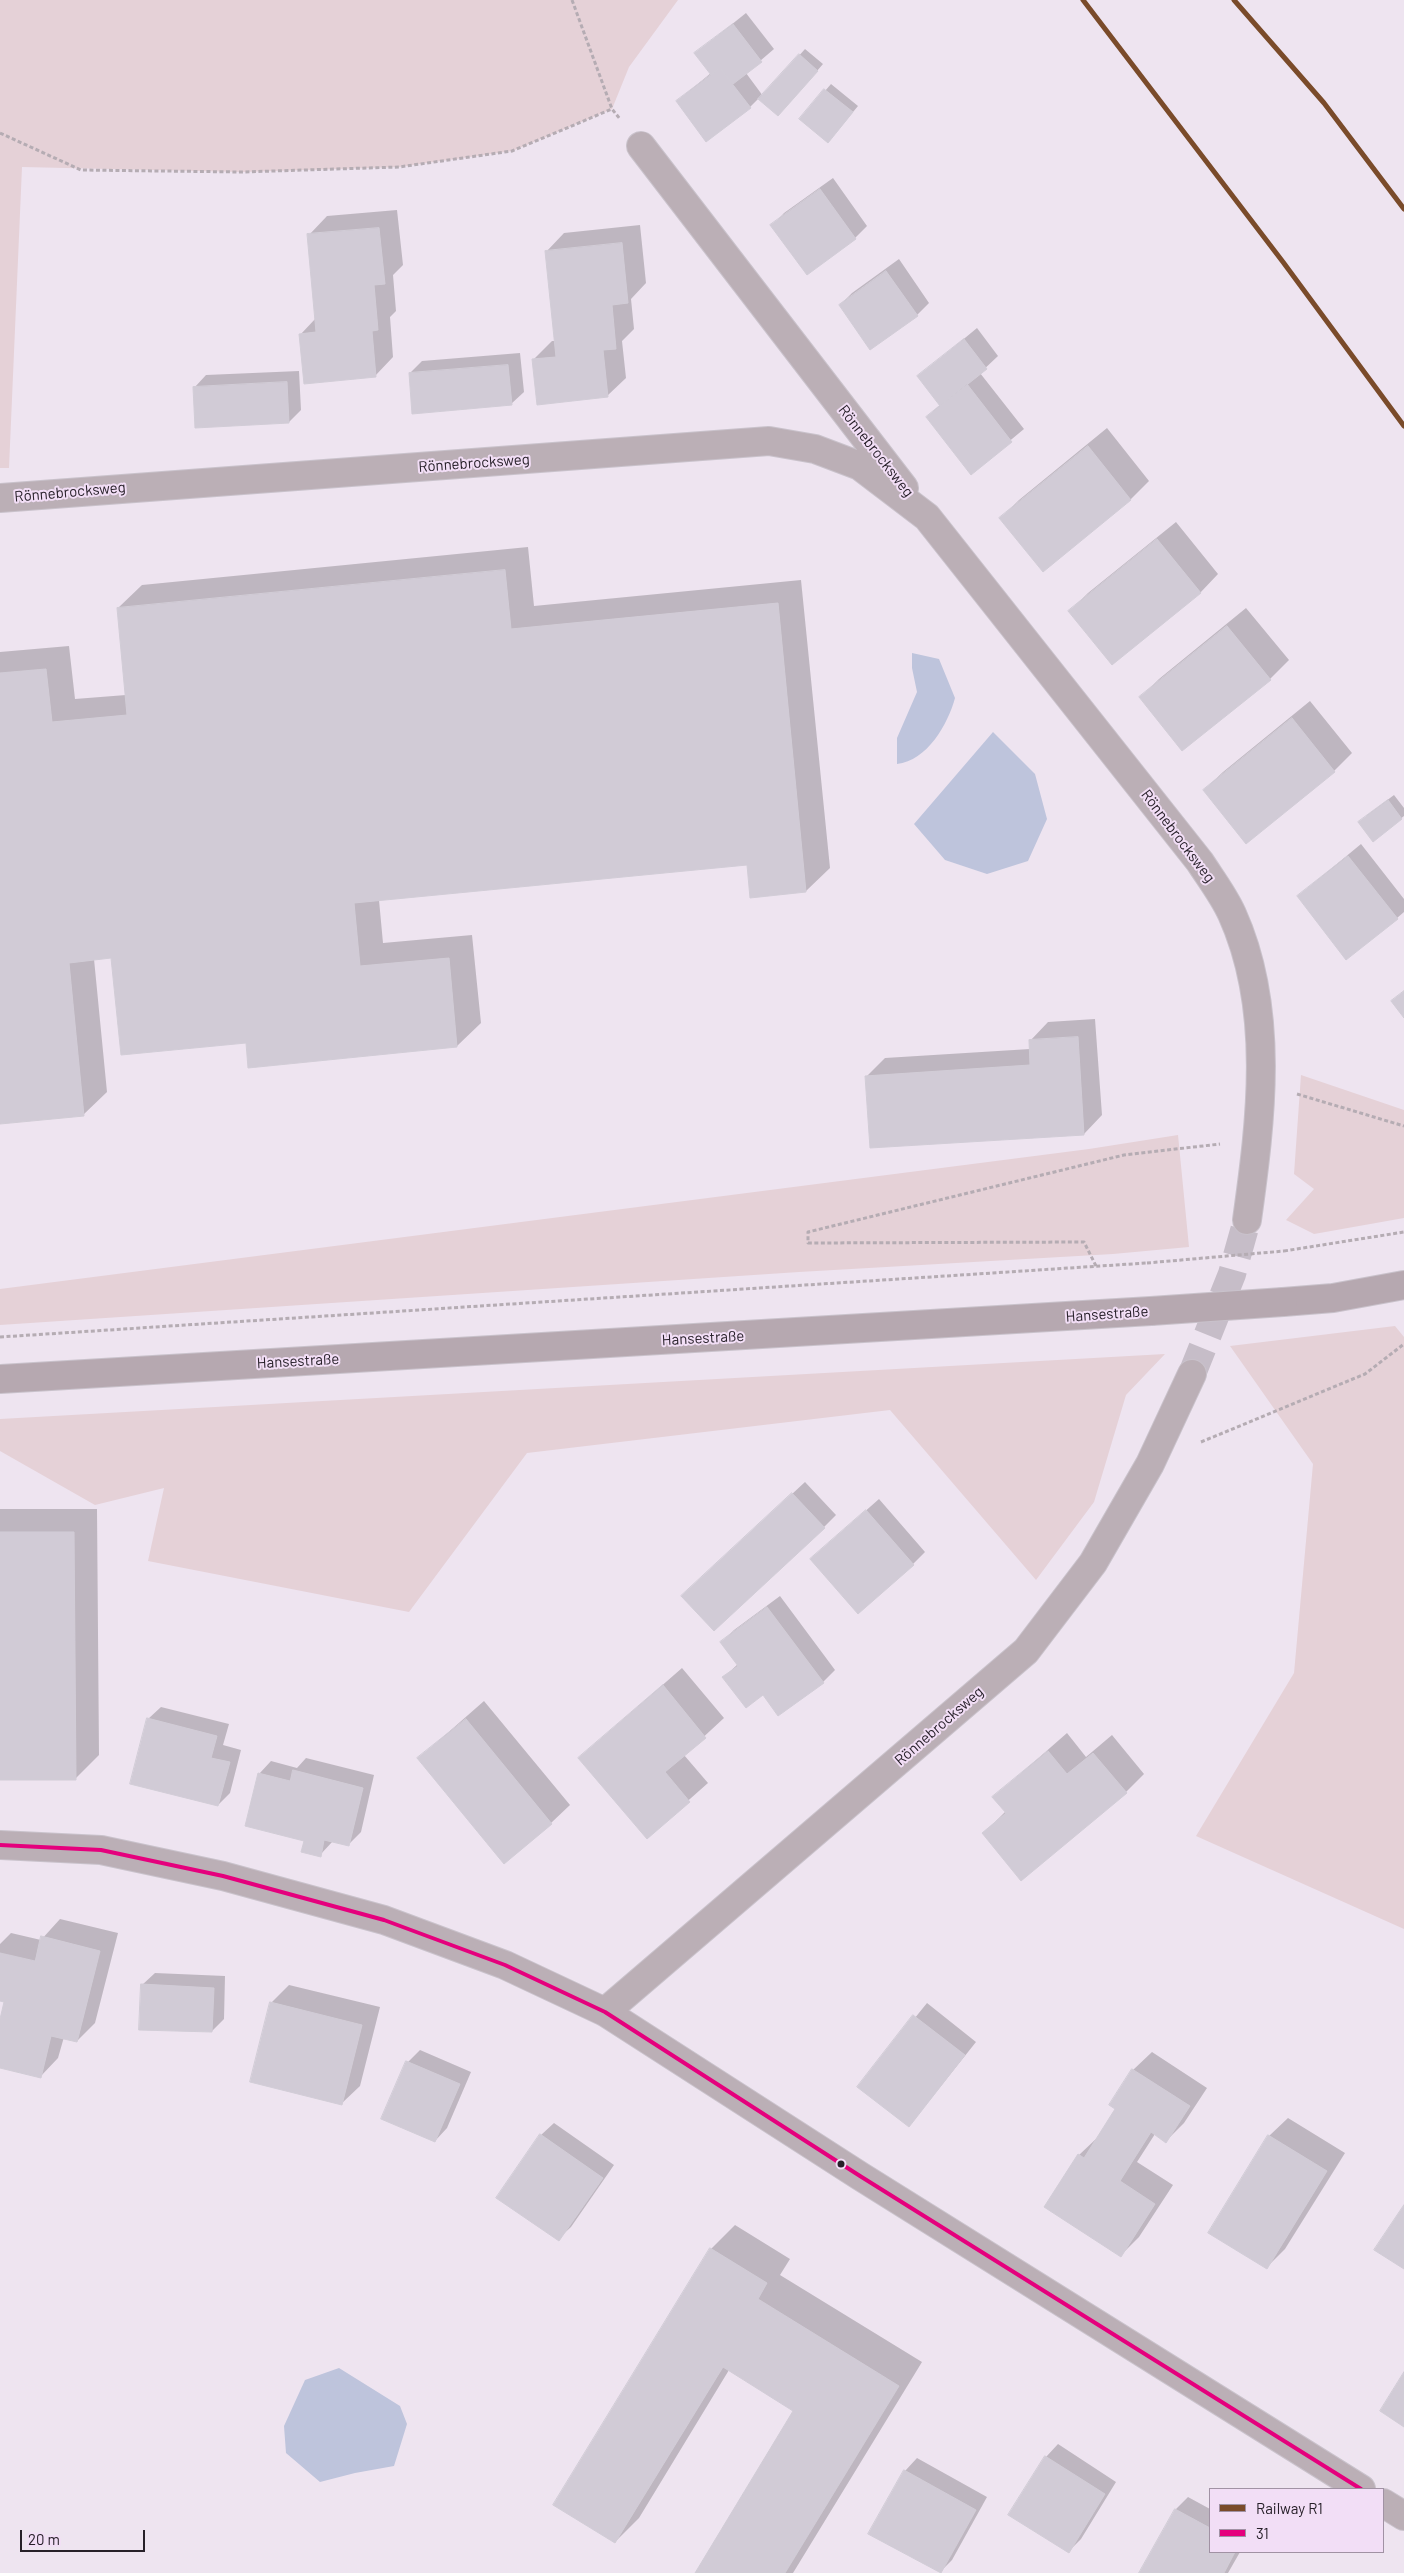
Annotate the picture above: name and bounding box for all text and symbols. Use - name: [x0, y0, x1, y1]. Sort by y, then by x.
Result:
- street label: Rönnebrocksweg: [835, 401, 917, 501]
- street label: Rönnebrocksweg: [418, 450, 530, 476]
- street label: Rönnebrocksweg: [14, 478, 126, 506]
- street label: Rönnebrocksweg: [1137, 786, 1219, 886]
- street label: Hansestraße: [1065, 1302, 1149, 1326]
- street label: Hansestraße: [661, 1327, 745, 1349]
- street label: Hansestraße: [256, 1350, 340, 1372]
- street label: Rönnebrocksweg: [891, 1683, 987, 1769]
- unlabelled marker: [836, 2159, 846, 2169]
- legend: [1209, 2488, 1384, 2553]
- text: Railway R1: [1256, 2499, 1323, 2517]
- scale bar: [22, 2520, 148, 2552]
- text: 31: [1256, 2524, 1269, 2542]
- text: 20 m: [28, 2530, 60, 2548]

